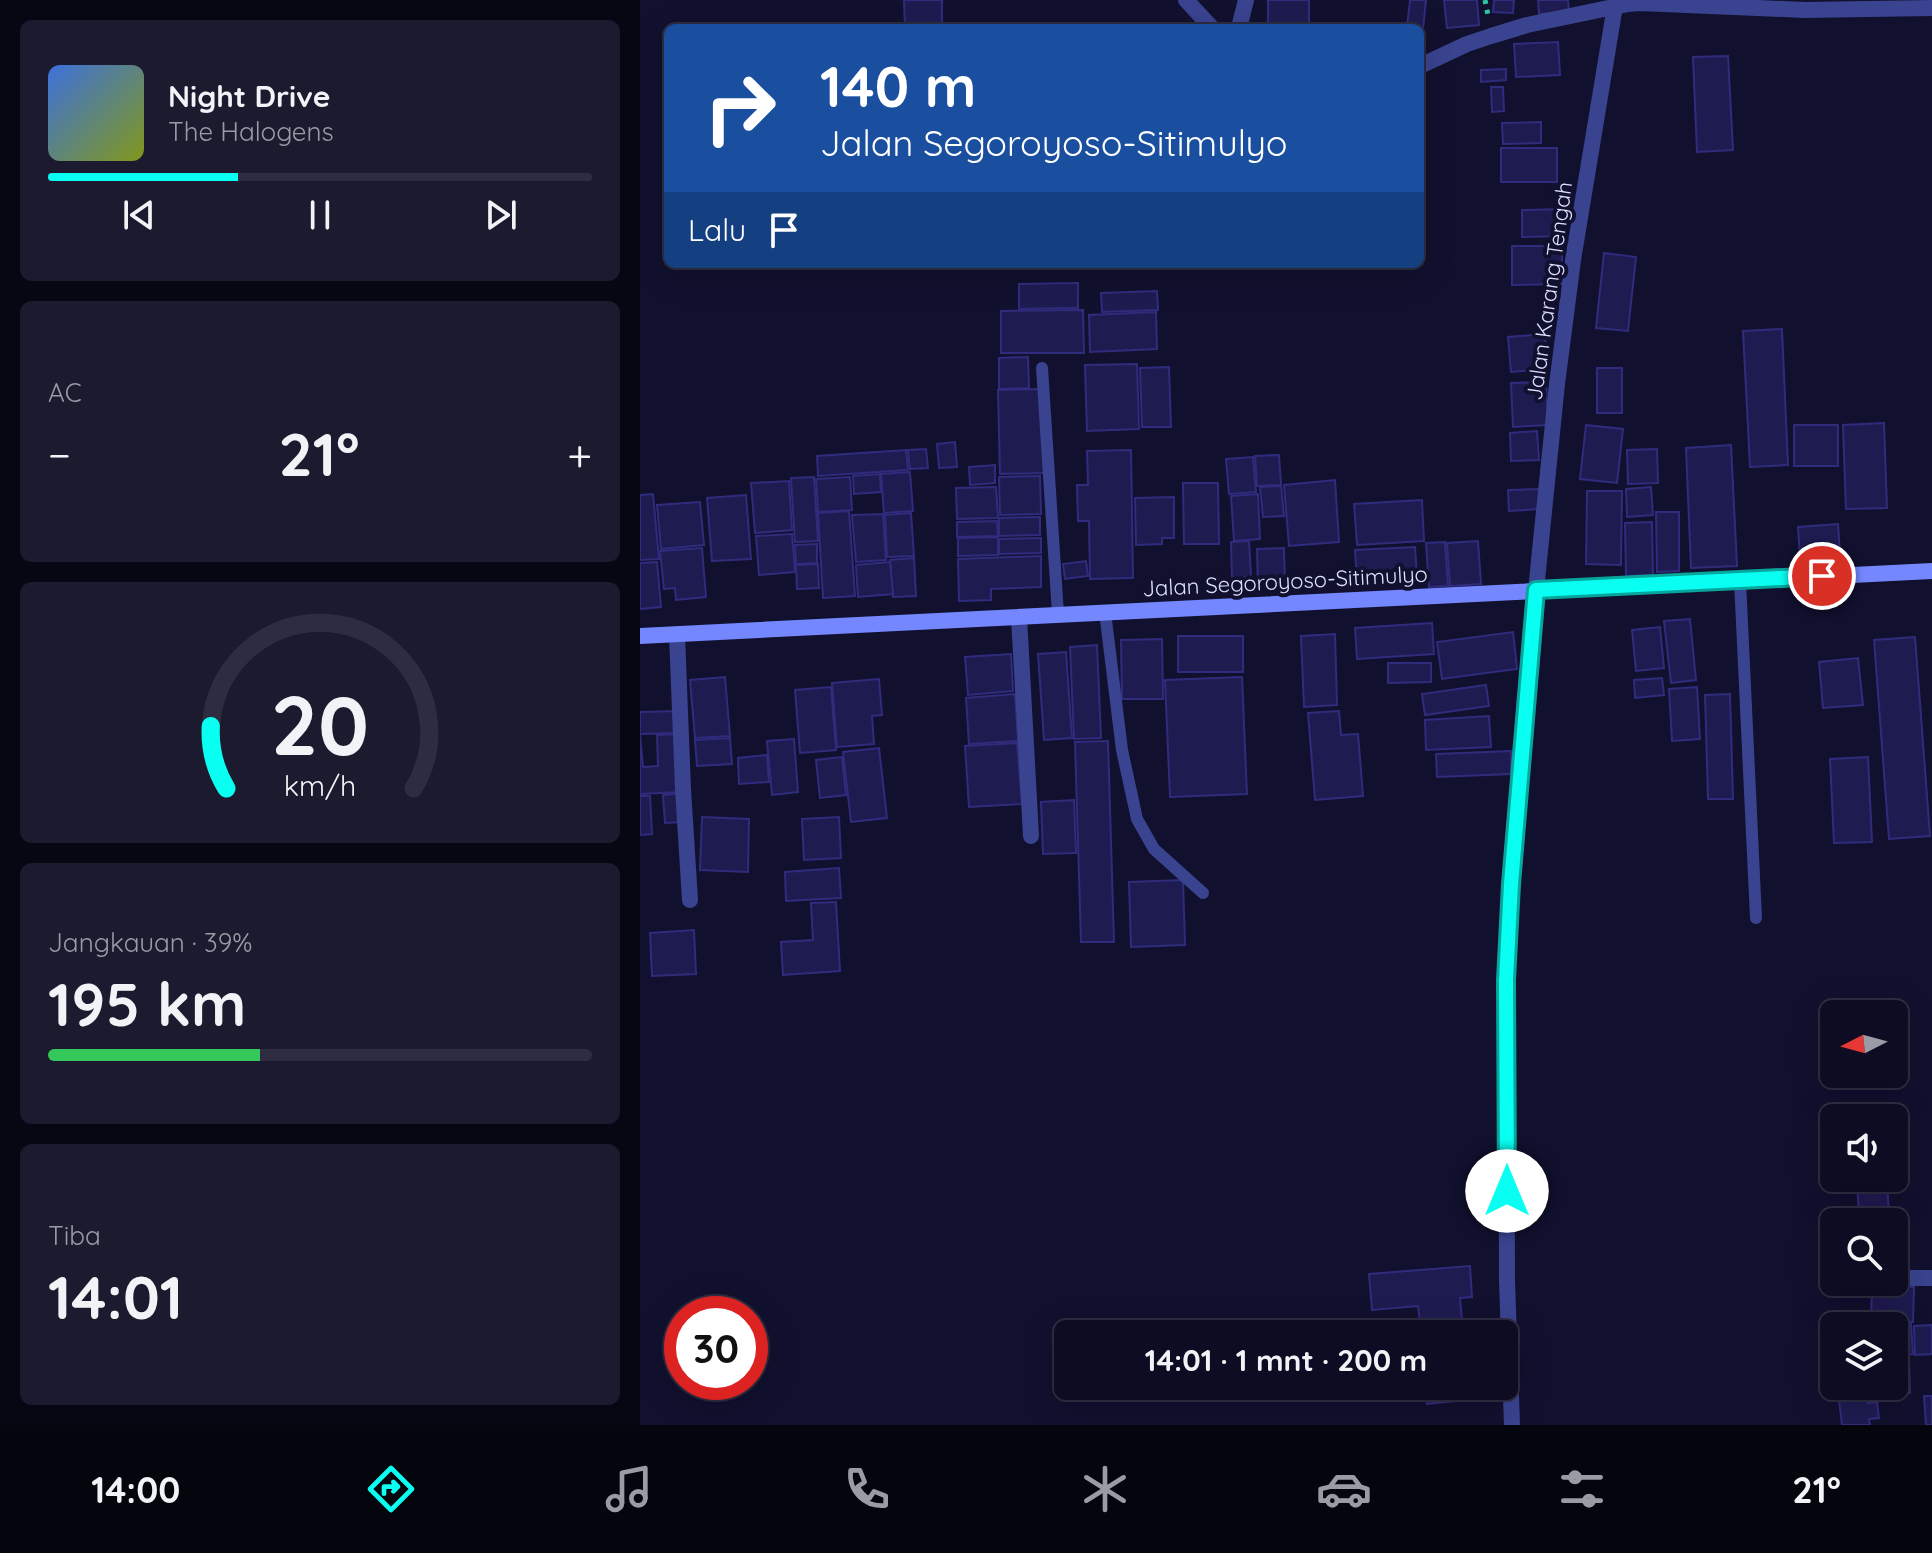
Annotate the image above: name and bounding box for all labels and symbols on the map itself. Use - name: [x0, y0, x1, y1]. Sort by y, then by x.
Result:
- street label: Jalan Karang Tengah: [1520, 180, 1578, 402]
- pin: [1788, 542, 1856, 610]
- street label: Jalan Segoroyoso-Sitimulyo: [1142, 560, 1428, 602]
- north arrow: [1820, 1000, 1908, 1088]
- position arrow: [1465, 1149, 1549, 1233]
- speed limit sign: 30: [664, 1296, 768, 1400]

